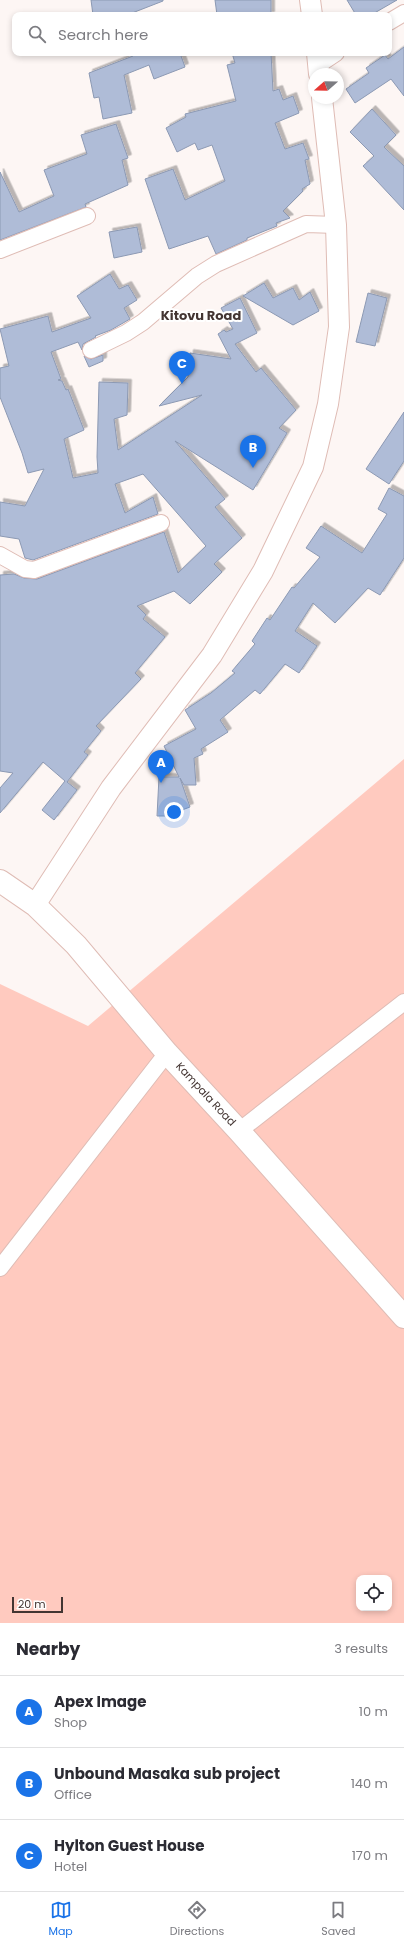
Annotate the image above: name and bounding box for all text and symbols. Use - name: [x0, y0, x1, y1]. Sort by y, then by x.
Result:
- search box: [12, 12, 392, 56]
- icon: search: [26, 23, 48, 45]
- text: Search here: [58, 24, 148, 45]
- north arrow: [308, 68, 344, 104]
- district label: Kitovu Road: [161, 306, 241, 325]
- pin: C: [169, 351, 195, 384]
- pin: B: [240, 435, 266, 468]
- pin: A: [148, 750, 174, 783]
- your location: [164, 802, 184, 822]
- street label: Kampala Road: [172, 1059, 240, 1129]
- map controls: [356, 1575, 392, 1611]
- button: locate: [356, 1575, 392, 1611]
- scale bar: [12, 1595, 63, 1614]
- text: 20 m: [18, 1596, 46, 1612]
- text: Nearby: [16, 1637, 80, 1661]
- text: 3 results: [334, 1639, 388, 1658]
- text: Apex Image: [54, 1691, 146, 1712]
- text: A: [24, 1702, 34, 1721]
- text: 10 m: [359, 1702, 388, 1721]
- text: Shop: [54, 1713, 87, 1732]
- text: Unbound Masaka sub project: [54, 1763, 280, 1784]
- text: B: [25, 1774, 33, 1793]
- text: 140 m: [351, 1774, 388, 1793]
- text: Office: [54, 1785, 92, 1804]
- text: Hylton Guest House: [54, 1835, 204, 1856]
- text: C: [24, 1846, 34, 1865]
- text: 170 m: [352, 1846, 388, 1865]
- text: Hotel: [54, 1857, 87, 1876]
- tab: Map: [48, 1899, 73, 1940]
- tab: Directions: [170, 1899, 224, 1940]
- tab: Saved: [321, 1899, 356, 1940]

